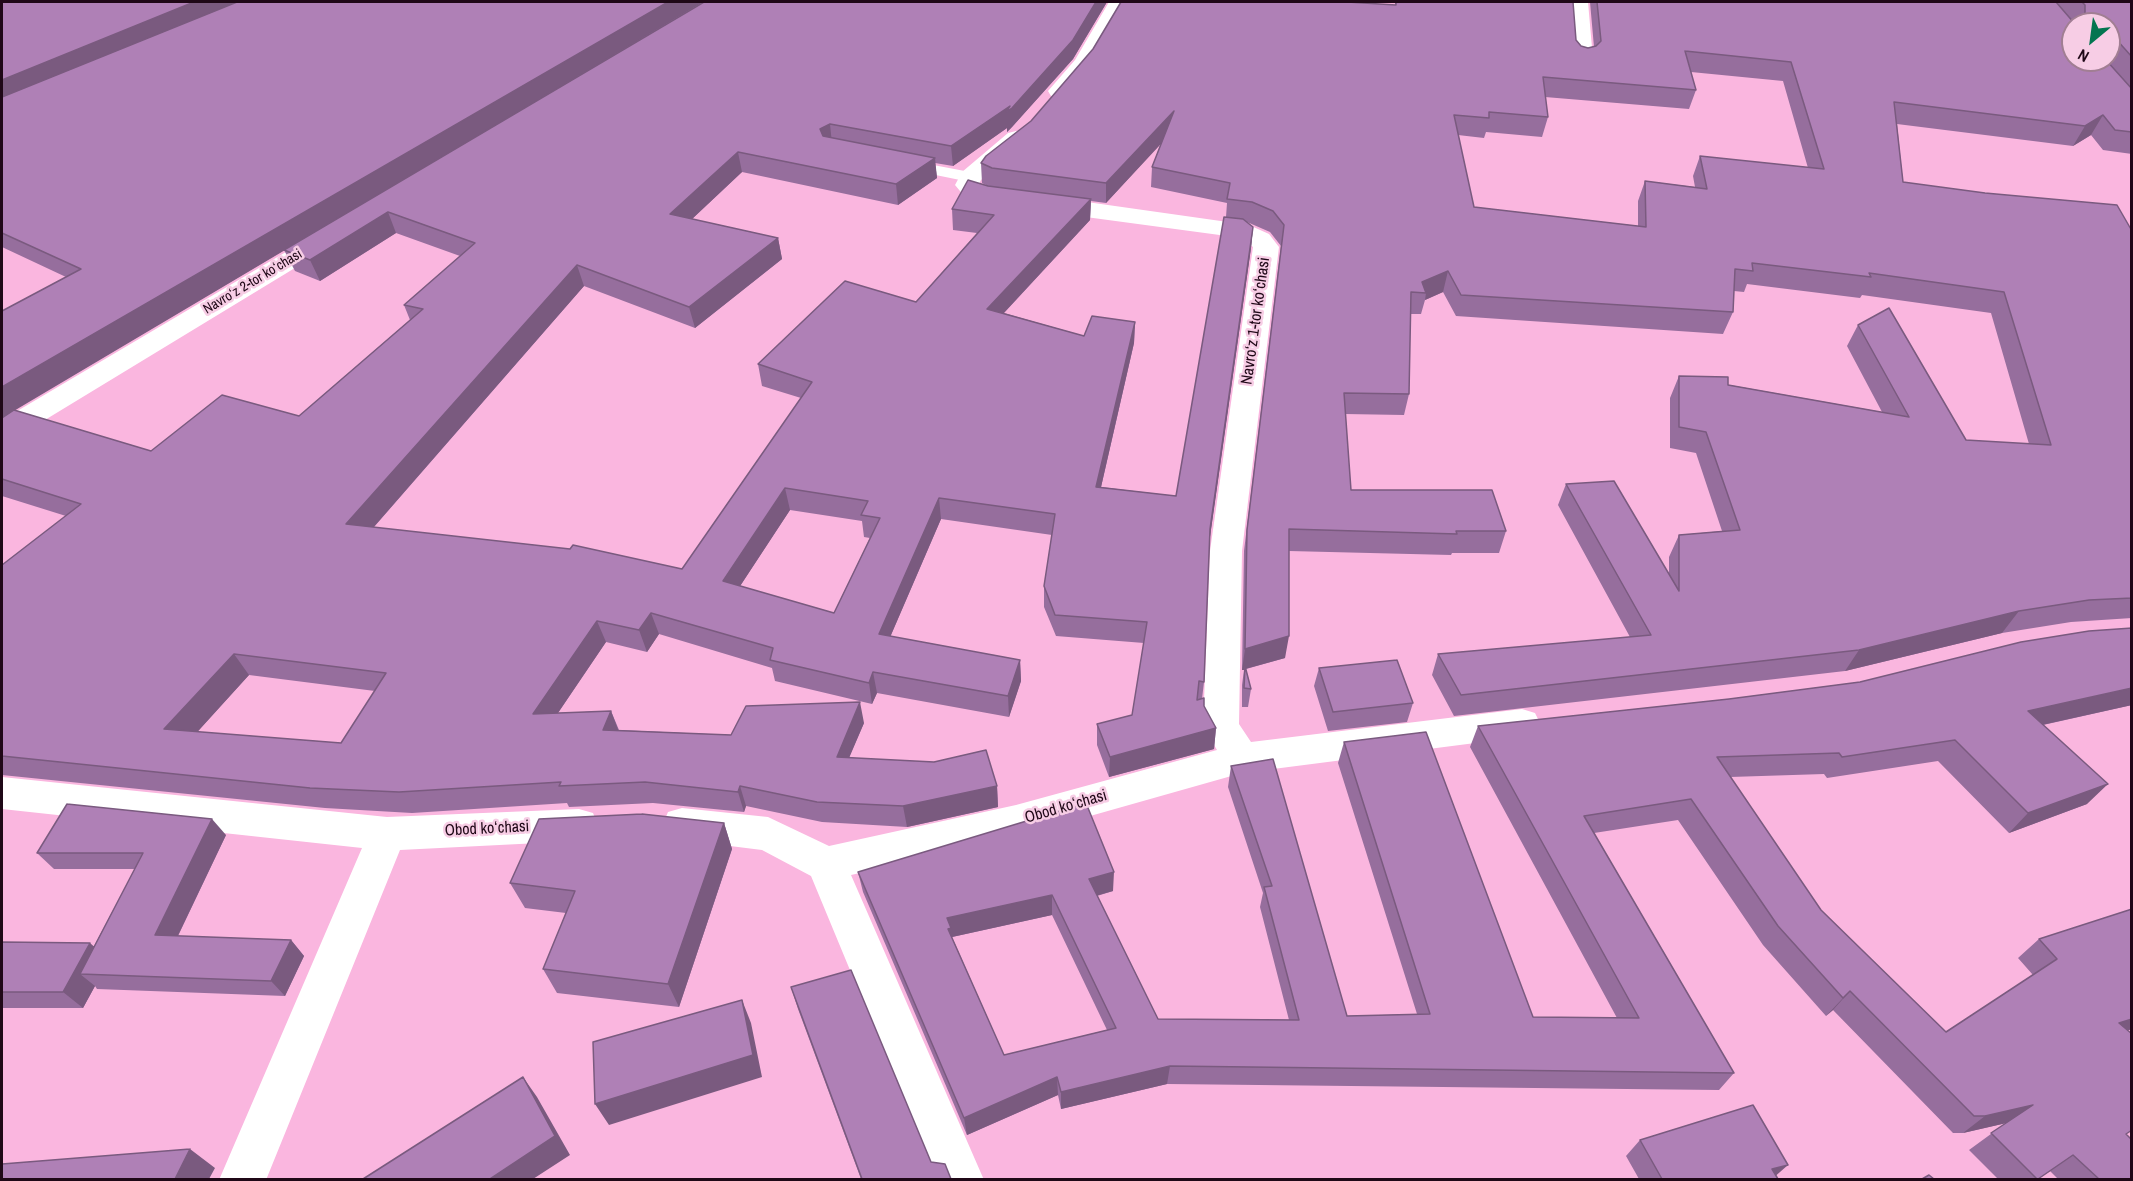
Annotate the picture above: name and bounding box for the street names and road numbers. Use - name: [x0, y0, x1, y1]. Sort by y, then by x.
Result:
- street label: Navroʻz 2-tor koʻchasi: [201, 246, 305, 318]
- street label: Navroʻz 1-tor koʻchasi: [1238, 256, 1274, 386]
- street label: Obod koʻchasi: [1023, 786, 1109, 828]
- street label: Obod koʻchasi: [444, 817, 530, 841]

